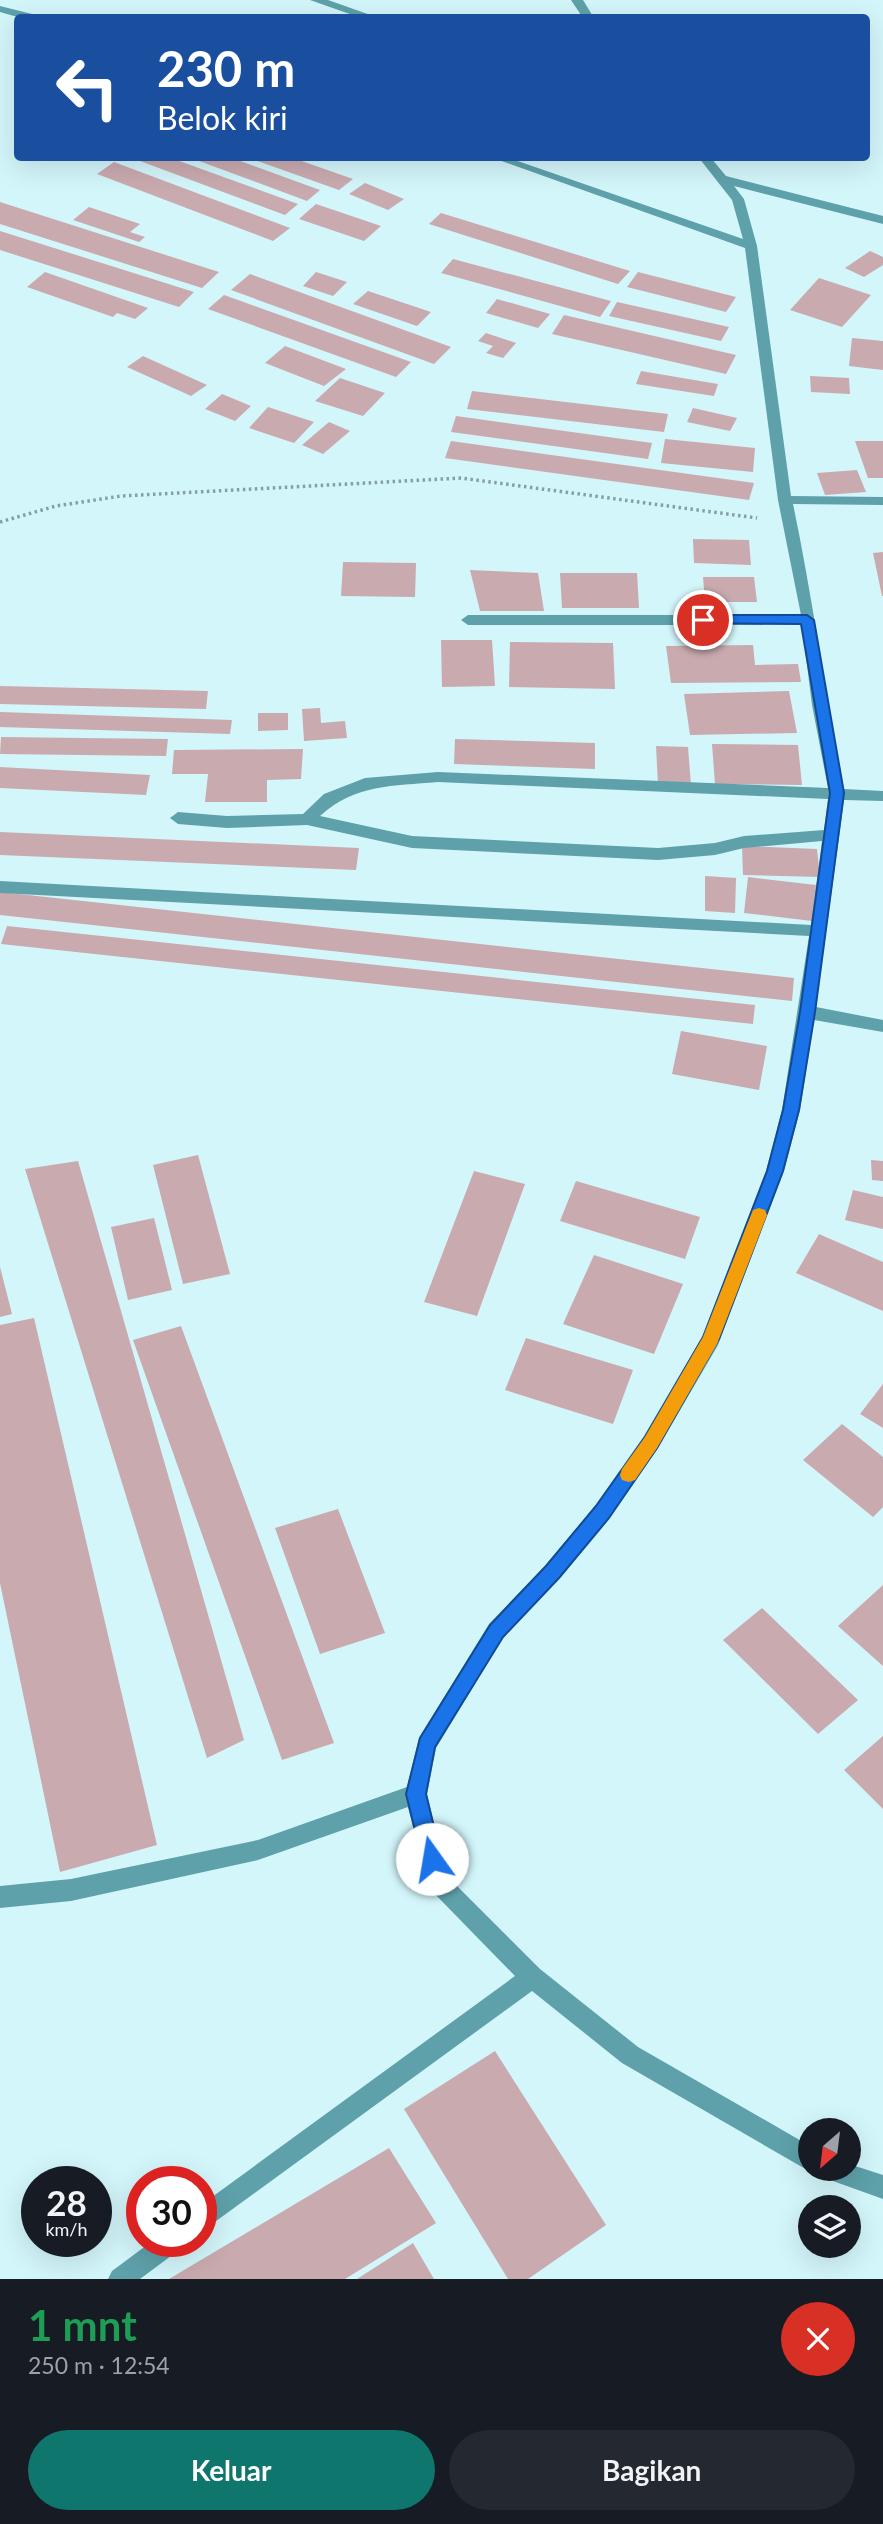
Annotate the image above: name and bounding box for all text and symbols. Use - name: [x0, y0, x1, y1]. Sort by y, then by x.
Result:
- text: 230 m: [157, 39, 295, 97]
- icon: left: [42, 42, 133, 133]
- text: Belok kiri: [157, 98, 288, 137]
- pin: [673, 590, 733, 650]
- icon: arrive: [684, 601, 722, 639]
- position arrow: [395, 1822, 469, 1896]
- north arrow: [798, 2118, 861, 2180]
- map controls: [798, 2118, 861, 2258]
- speed limit sign: 30: [126, 2166, 217, 2257]
- text: 28: [46, 2181, 87, 2223]
- button: layers: [798, 2195, 861, 2258]
- text: km/h: [45, 2218, 88, 2240]
- text: 1 mnt: [28, 2300, 137, 2350]
- button: close: [781, 2302, 855, 2376]
- text: 250 m · 12:54: [28, 2351, 170, 2379]
- button: Keluar: [28, 2430, 435, 2510]
- button: Bagikan: [449, 2430, 855, 2510]

